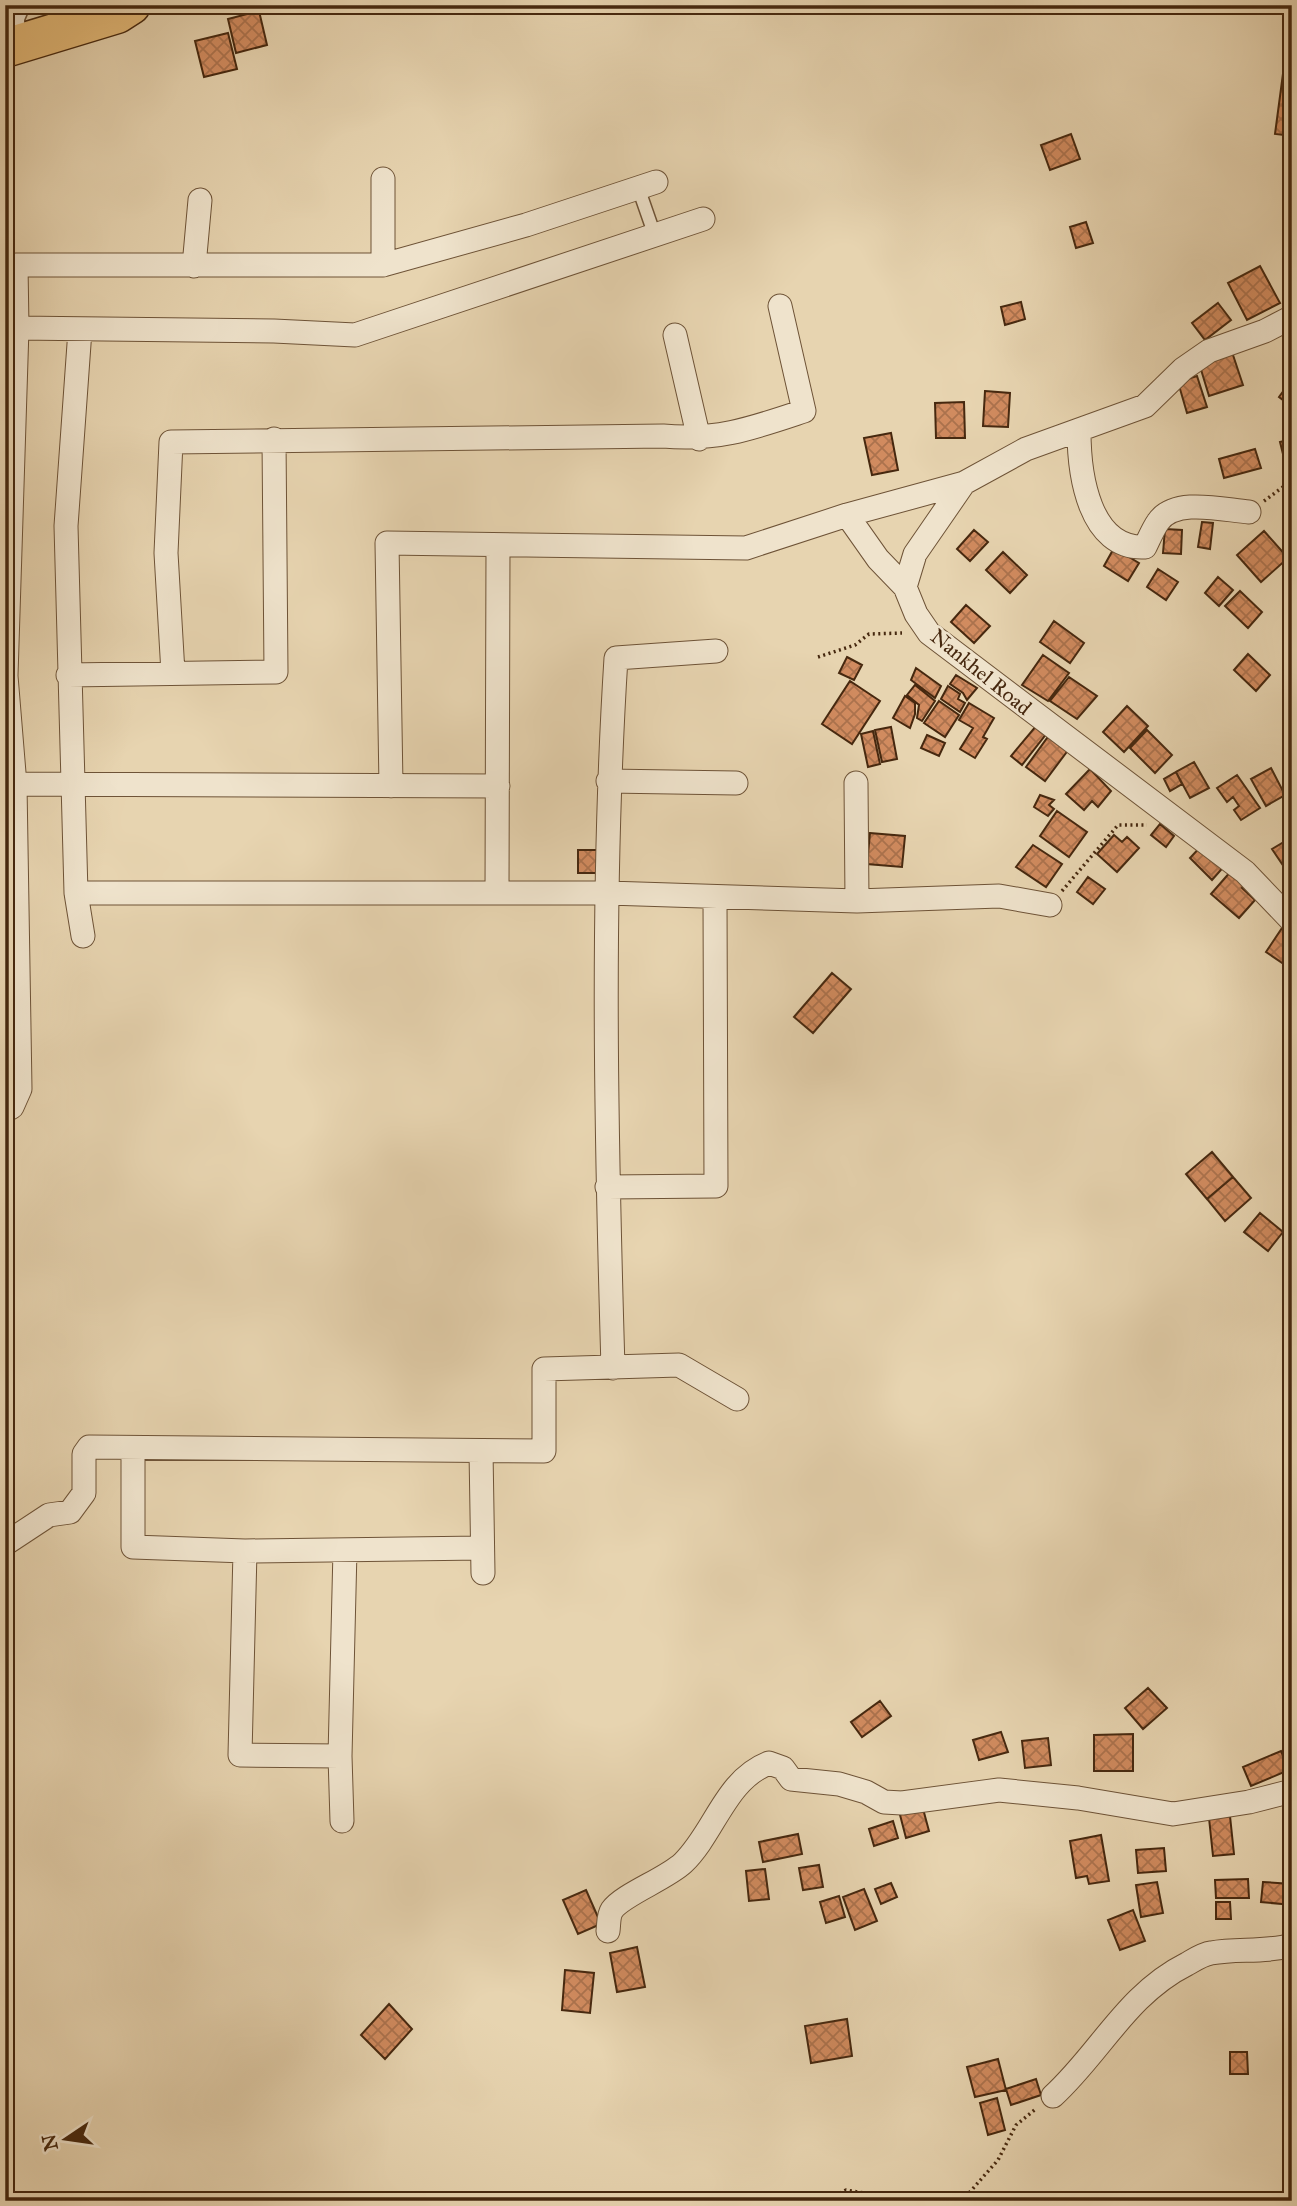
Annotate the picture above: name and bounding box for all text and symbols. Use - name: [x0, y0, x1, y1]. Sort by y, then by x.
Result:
- street label: Nankhel Road: [925, 623, 1037, 721]
- north arrow: [32, 2104, 102, 2174]
- text: N: [37, 2132, 63, 2153]

